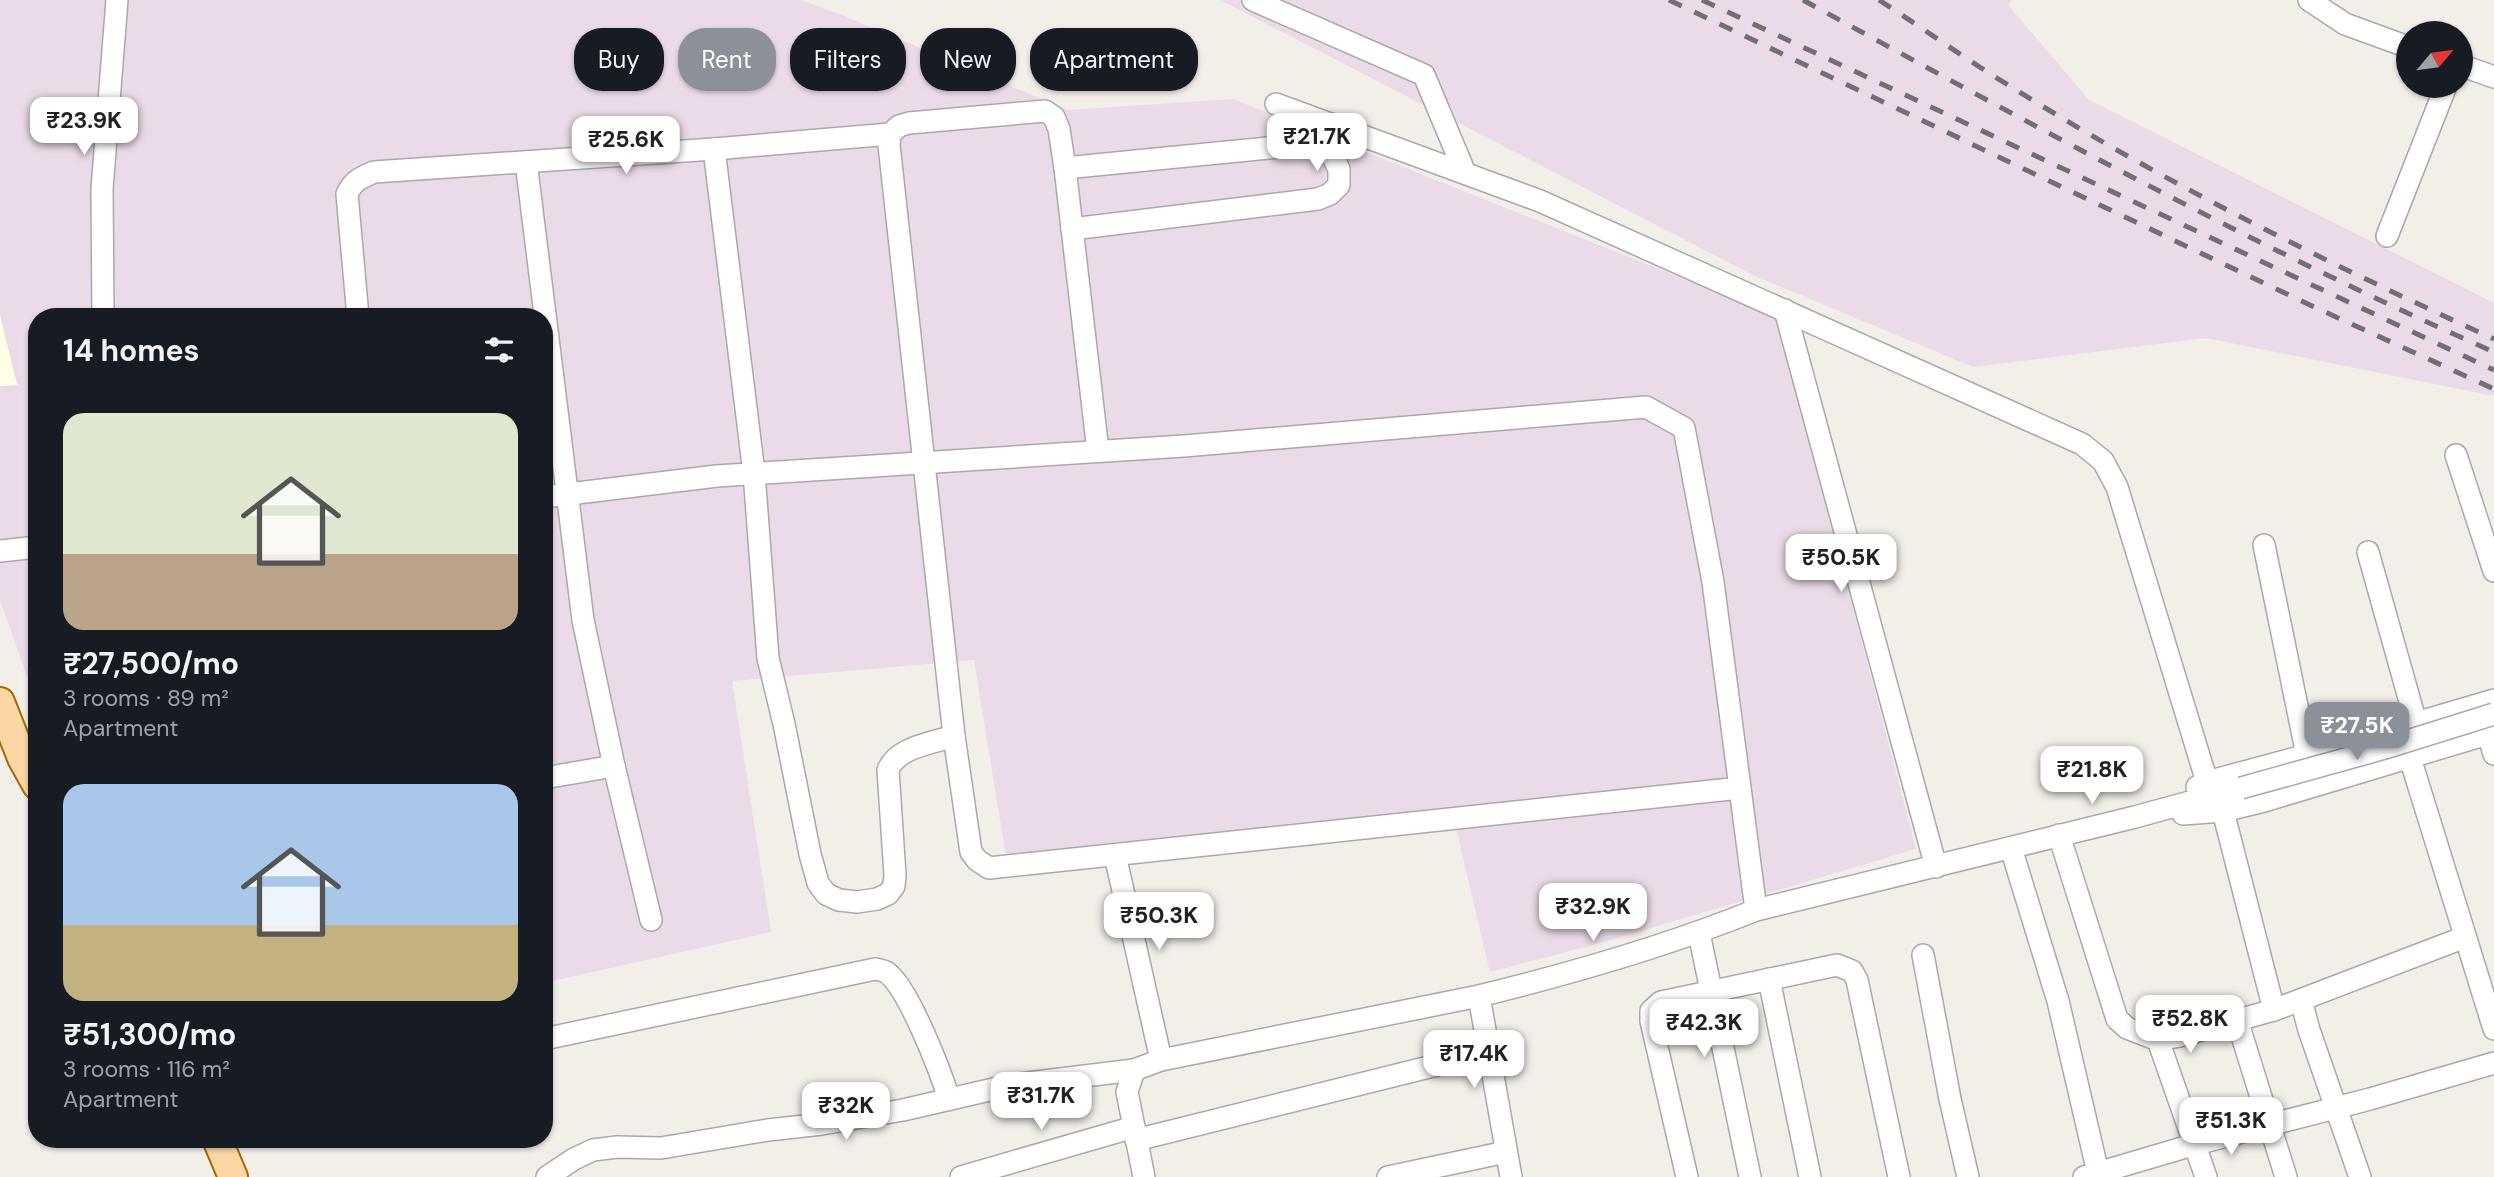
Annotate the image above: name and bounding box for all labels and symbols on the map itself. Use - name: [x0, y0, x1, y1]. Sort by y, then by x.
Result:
- north arrow: [2396, 21, 2473, 98]
- pin: ₹23.9K: [27, 97, 141, 157]
- pin: ₹21.7K: [1260, 114, 1374, 173]
- pin: ₹25.6K: [569, 116, 683, 176]
- pin: ₹50.5K: [1784, 534, 1898, 594]
- pin: ₹27.5K: [2300, 702, 2414, 762]
- pin: ₹21.8K: [2035, 746, 2149, 806]
- pin: ₹32.9K: [1536, 884, 1650, 943]
- pin: ₹50.3K: [1102, 892, 1216, 952]
- pin: ₹52.8K: [2133, 996, 2247, 1055]
- pin: ₹42.3K: [1647, 1000, 1761, 1059]
- pin: ₹17.4K: [1417, 1030, 1531, 1090]
- pin: ₹31.7K: [984, 1072, 1098, 1132]
- pin: ₹32K: [805, 1082, 887, 1142]
- pin: ₹51.3K: [2174, 1098, 2288, 1157]

